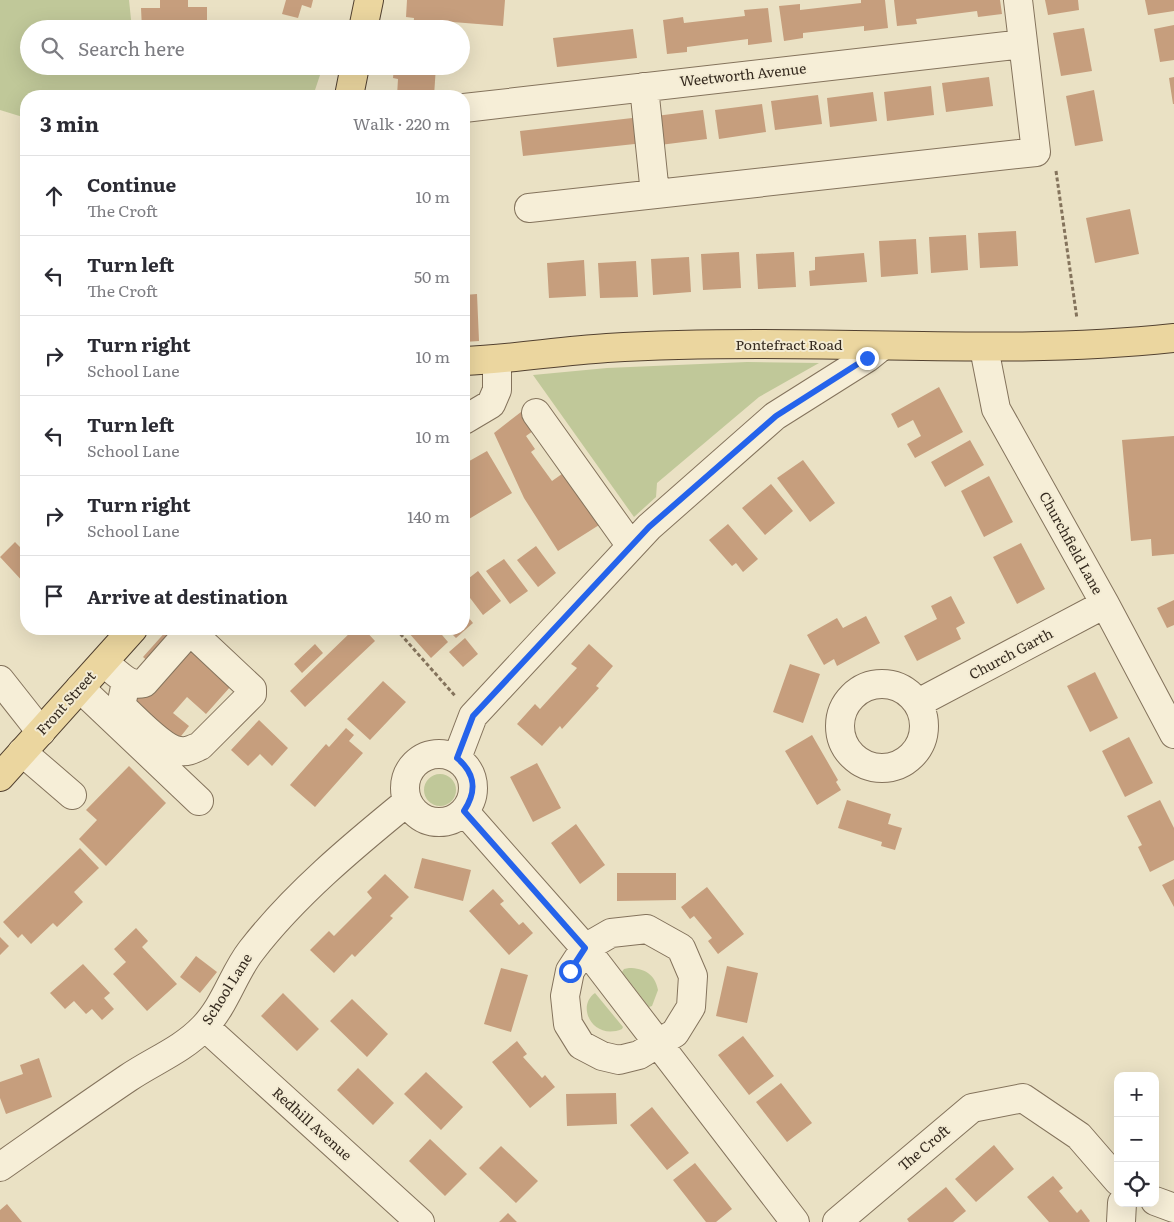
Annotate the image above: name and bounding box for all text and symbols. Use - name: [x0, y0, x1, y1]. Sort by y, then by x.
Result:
- search box: [20, 20, 470, 75]
- icon: search: [38, 34, 66, 62]
- text: Search here: [78, 34, 185, 62]
- street label: Weetworth Avenue: [679, 57, 807, 91]
- text: 3 min: [40, 107, 99, 138]
- text: Walk · 220 m: [353, 111, 450, 135]
- text: Continue: [87, 170, 176, 198]
- icon: ahead: [40, 182, 68, 210]
- text: 10 m: [416, 184, 450, 208]
- text: The Croft: [87, 198, 158, 222]
- text: Turn left: [87, 250, 174, 278]
- icon: left: [40, 262, 68, 290]
- text: 50 m: [414, 264, 450, 288]
- text: The Croft: [87, 278, 158, 302]
- text: Turn right: [87, 330, 191, 358]
- street label: Pontefract Road: [735, 334, 843, 354]
- icon: right: [40, 342, 68, 370]
- text: 10 m: [416, 344, 450, 368]
- route end: [856, 347, 879, 370]
- text: School Lane: [87, 358, 179, 382]
- text: Turn left: [87, 410, 174, 438]
- icon: left: [40, 422, 68, 450]
- text: 10 m: [416, 424, 450, 448]
- text: School Lane: [87, 438, 179, 462]
- street label: Churchfield Lane: [1035, 487, 1108, 598]
- text: Turn right: [87, 490, 191, 518]
- icon: right: [40, 502, 68, 530]
- text: 140 m: [407, 504, 450, 528]
- text: School Lane: [87, 518, 179, 542]
- icon: arrive: [40, 582, 68, 610]
- text: Arrive at destination: [87, 582, 288, 610]
- street label: Church Garth: [965, 623, 1056, 684]
- street label: Front Street: [31, 666, 100, 739]
- street label: School Lane: [196, 949, 256, 1028]
- route start: [559, 960, 582, 983]
- map controls: [1114, 1072, 1159, 1207]
- button: +: [1114, 1072, 1159, 1117]
- street label: Redhill Avenue: [269, 1082, 357, 1164]
- button: −: [1114, 1117, 1159, 1162]
- street label: The Croft: [893, 1119, 954, 1175]
- button: locate: [1114, 1162, 1159, 1207]

